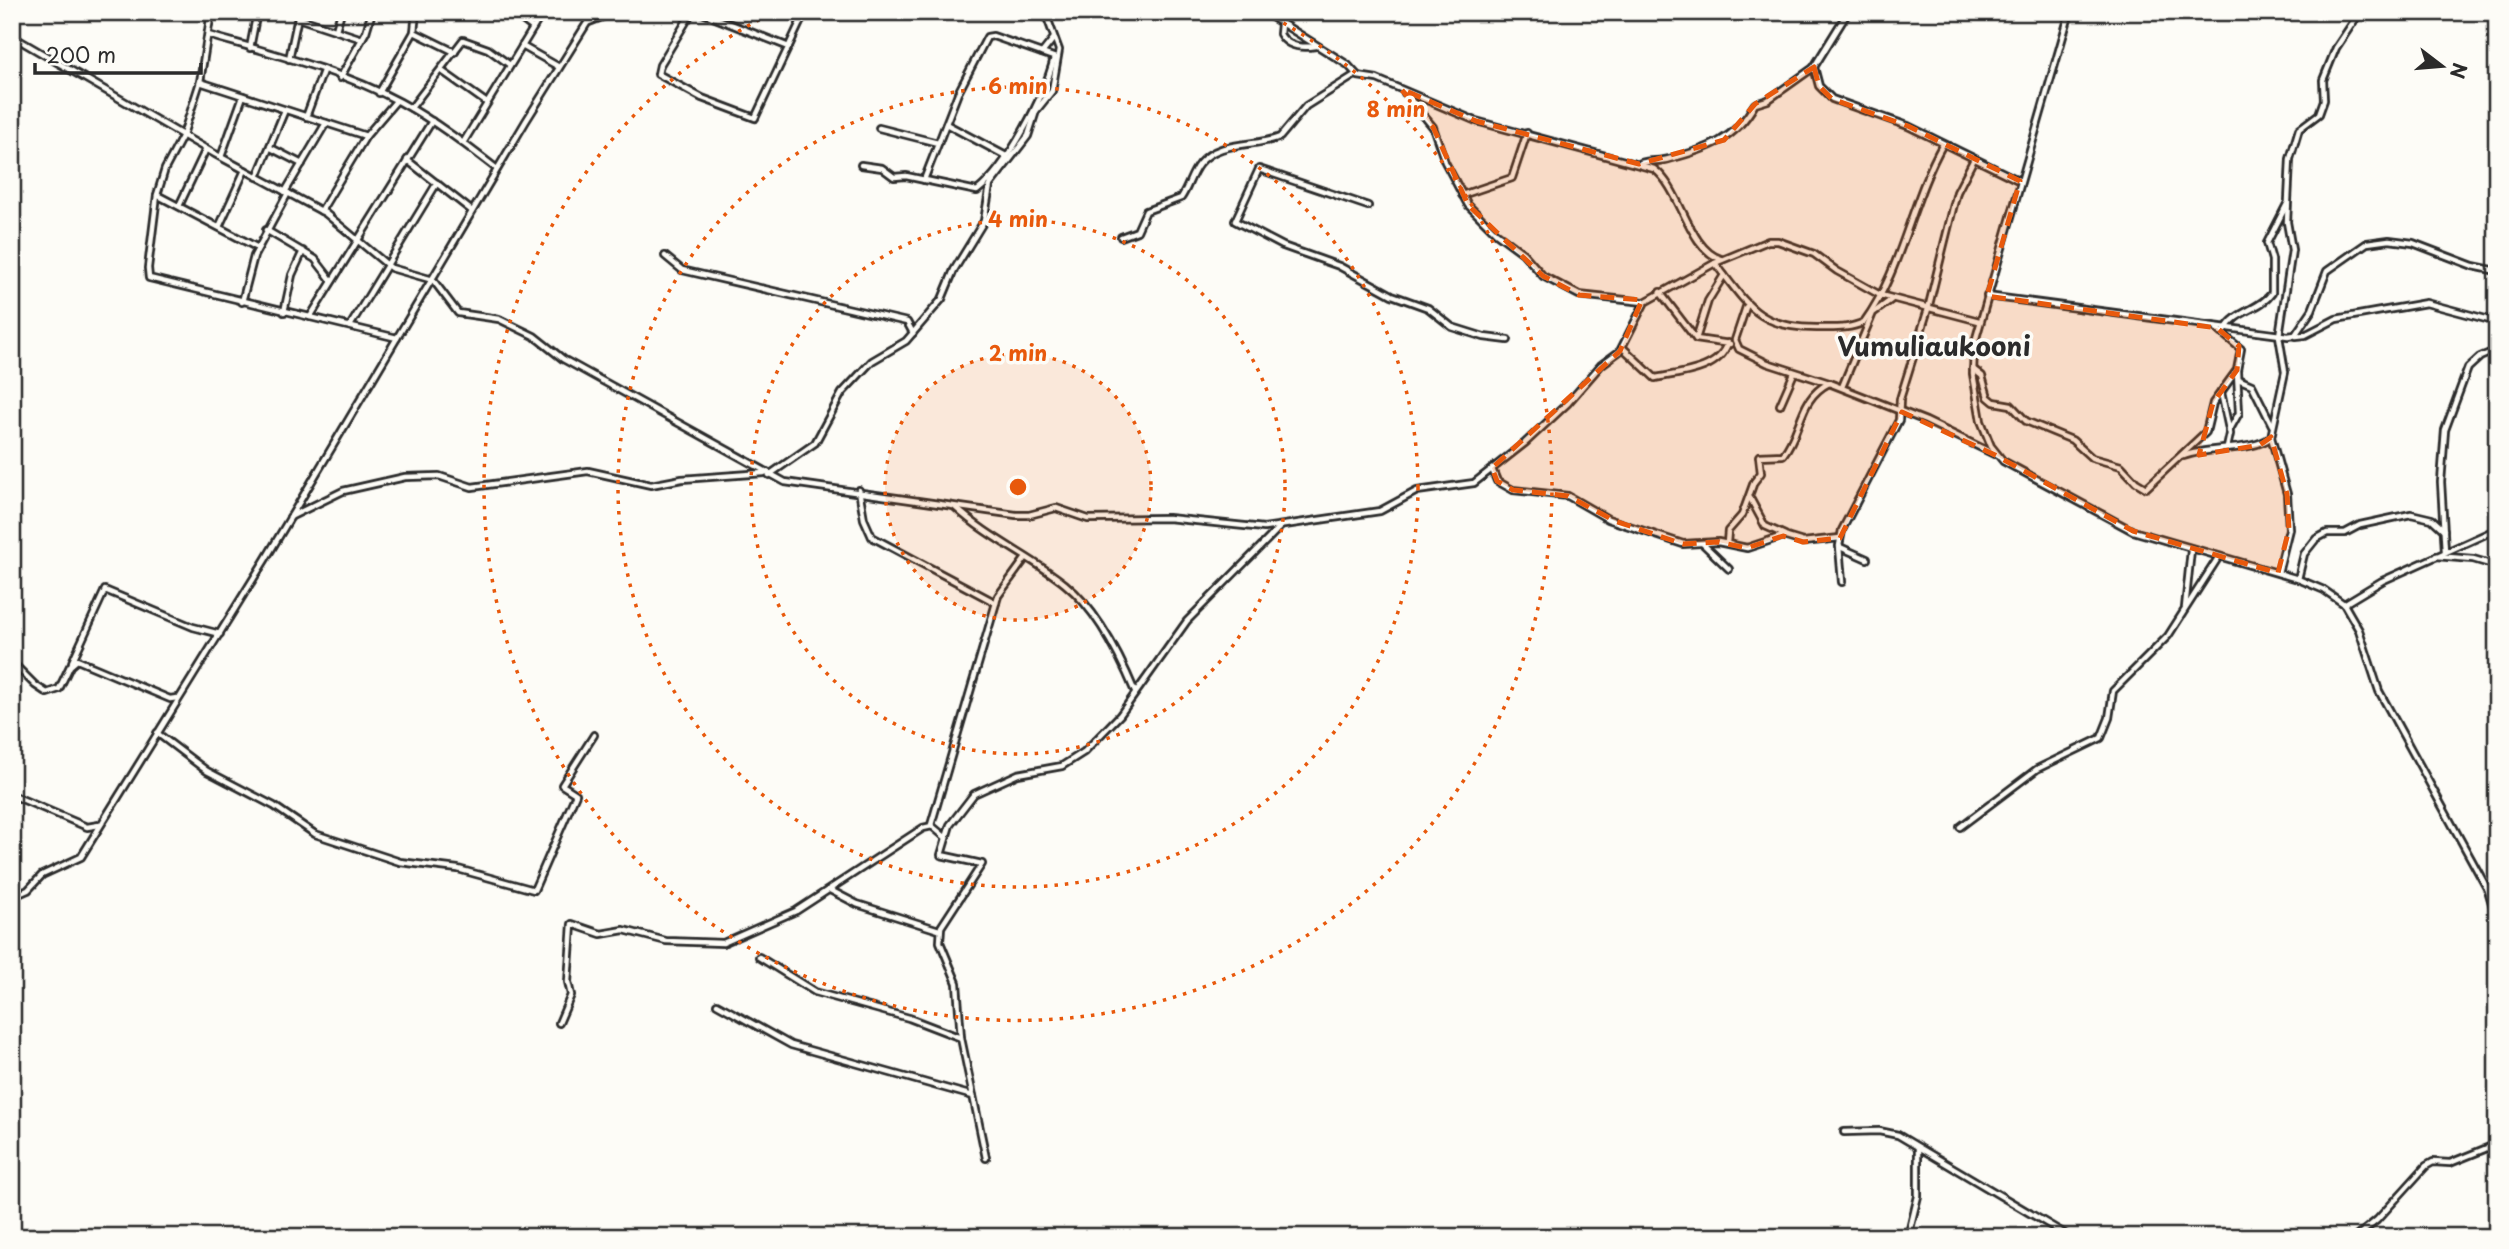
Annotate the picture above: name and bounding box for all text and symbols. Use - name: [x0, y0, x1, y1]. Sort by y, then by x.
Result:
- scale bar: [35, 32, 201, 76]
- north arrow: [2408, 32, 2478, 102]
- text: 200 m: [46, 38, 116, 70]
- text: N: [2444, 60, 2475, 82]
- text: 6 min: [988, 69, 1048, 101]
- text: 8 min: [1367, 92, 1425, 124]
- text: 4 min: [988, 202, 1048, 234]
- district label: Vumuliaukooni: [1837, 326, 2031, 365]
- text: 2 min: [989, 336, 1047, 368]
- centre of rings: [1006, 475, 1030, 499]

